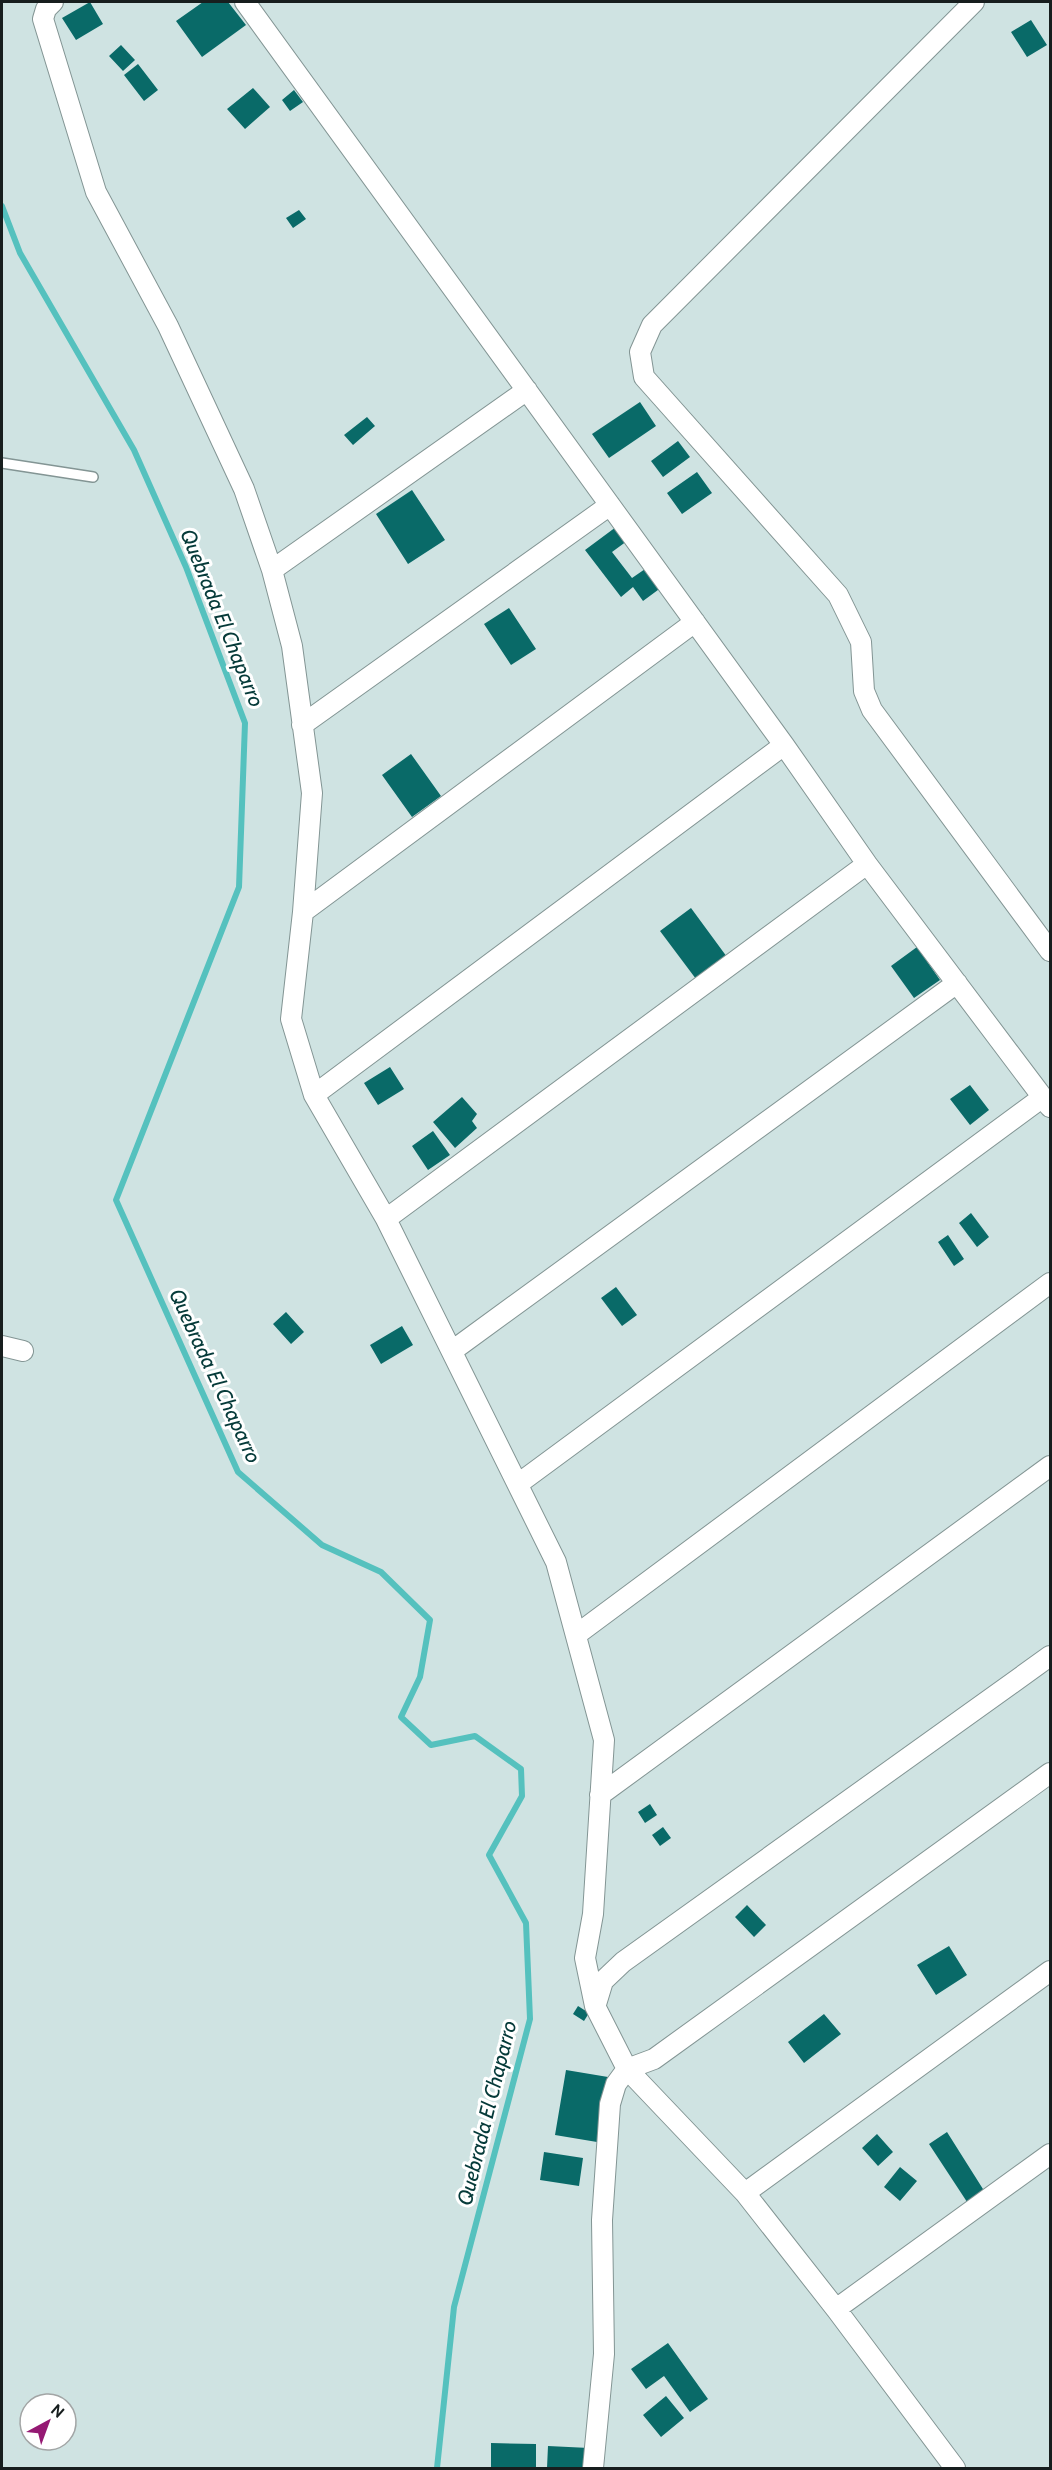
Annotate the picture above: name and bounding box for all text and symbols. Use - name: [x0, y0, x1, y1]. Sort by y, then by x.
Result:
- water label: Quebrada El Chaparro: [175, 525, 270, 710]
- water label: Quebrada El Chaparro: [164, 1285, 267, 1467]
- water label: Quebrada El Chaparro: [451, 2018, 522, 2208]
- north arrow: [18, 2392, 78, 2452]
- text: N: [47, 2400, 68, 2422]

